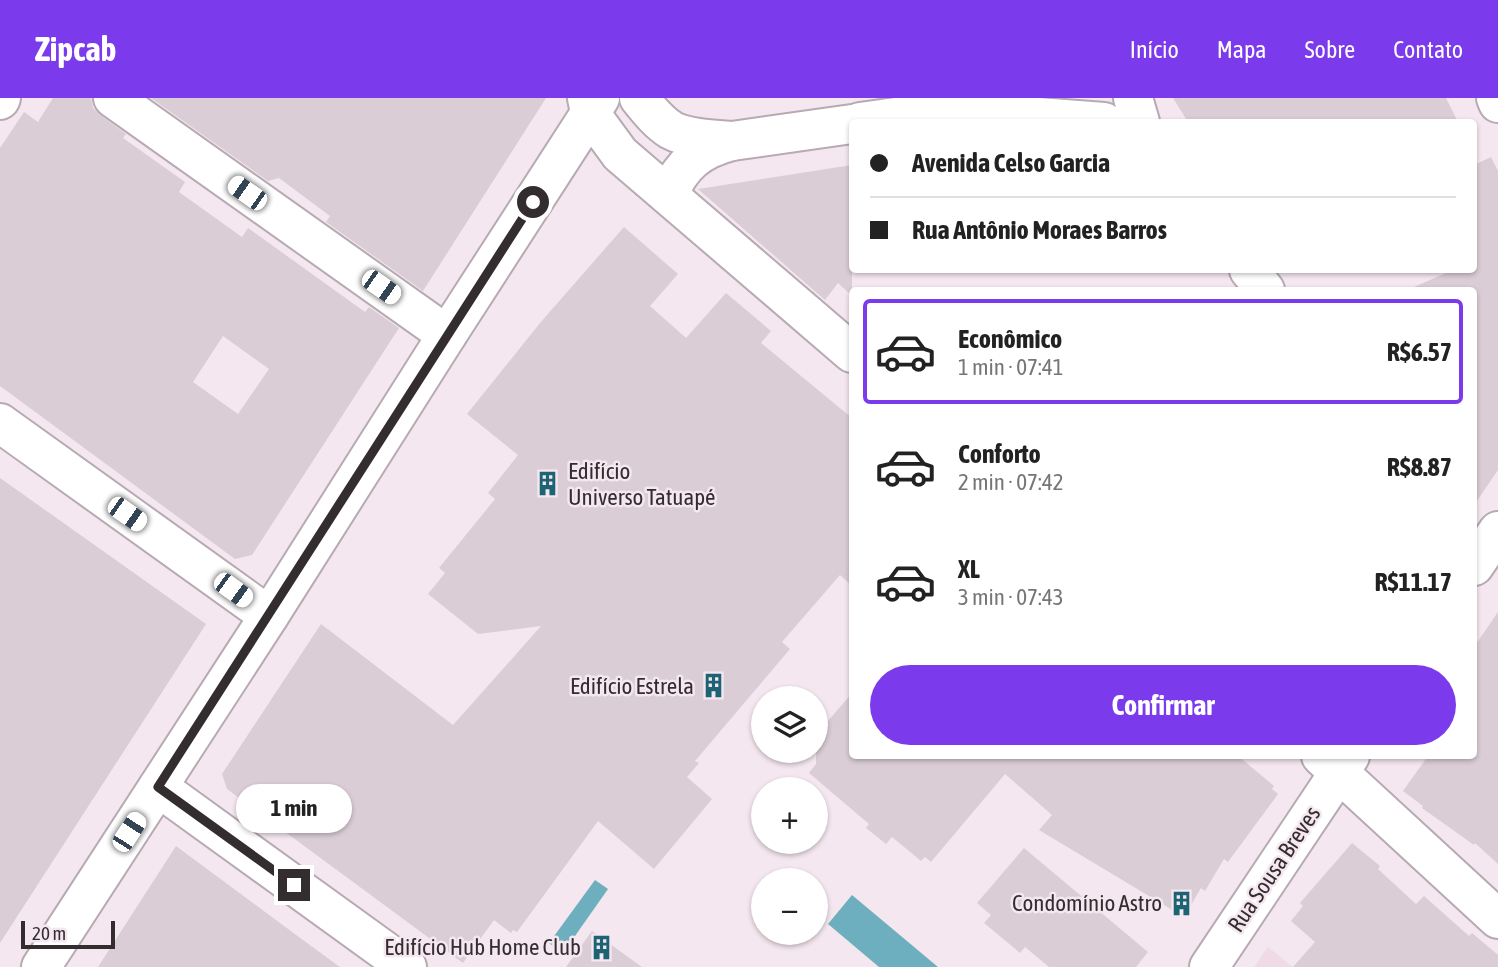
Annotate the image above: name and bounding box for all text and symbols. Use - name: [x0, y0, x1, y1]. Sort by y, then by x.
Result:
- text: Zipcab: [35, 30, 116, 68]
- text: Início: [1130, 36, 1179, 63]
- text: Mapa: [1217, 36, 1267, 63]
- text: Sobre: [1305, 36, 1355, 63]
- text: Contato: [1393, 36, 1463, 63]
- text: Avenida Celso Garcia: [912, 148, 1110, 178]
- car: [224, 172, 271, 214]
- route start: [517, 186, 549, 218]
- text: Rua Antônio Moraes Barros: [912, 215, 1167, 245]
- car: [358, 266, 405, 308]
- icon: car: [874, 320, 937, 383]
- text: Econômico: [958, 324, 1062, 354]
- text: R$6.57: [1387, 337, 1452, 367]
- text: 1 min · 07:41: [958, 354, 1064, 380]
- icon: car: [874, 435, 937, 498]
- text: Conforto: [958, 439, 1041, 469]
- text: R$8.87: [1387, 452, 1452, 482]
- place label: Edifício Universo Tatuapé: [568, 458, 716, 510]
- text: 2 min · 07:42: [958, 469, 1064, 495]
- building icon: Edifício Universo Tatuapé: [534, 470, 562, 498]
- car: [104, 493, 151, 535]
- icon: car: [874, 550, 937, 613]
- text: XL: [958, 554, 980, 584]
- text: R$11.17: [1375, 567, 1452, 597]
- car: [210, 569, 257, 611]
- text: 3 min · 07:43: [958, 584, 1064, 610]
- button: Confirmar: [870, 665, 1456, 745]
- building icon: Edifício Estrela: [700, 672, 728, 700]
- place label: Edifício Estrela: [570, 673, 694, 699]
- map controls: [751, 686, 828, 945]
- button: layers: [751, 686, 828, 763]
- button: +: [751, 777, 828, 854]
- callout: 1 min: [236, 784, 352, 832]
- text: 1 min: [271, 795, 317, 821]
- street label: Rua Sousa Breves: [1222, 801, 1326, 937]
- car: [109, 809, 150, 855]
- button: −: [751, 868, 828, 945]
- route end: [278, 869, 310, 901]
- building icon: Condomínio Astro: [1168, 889, 1196, 917]
- place label: Condomínio Astro: [1012, 890, 1162, 916]
- scale bar: [21, 918, 116, 950]
- text: 20 m: [32, 922, 66, 944]
- building icon: Edifício Hub Home Club: [587, 933, 615, 961]
- place label: Edifício Hub Home Club: [384, 934, 581, 960]

